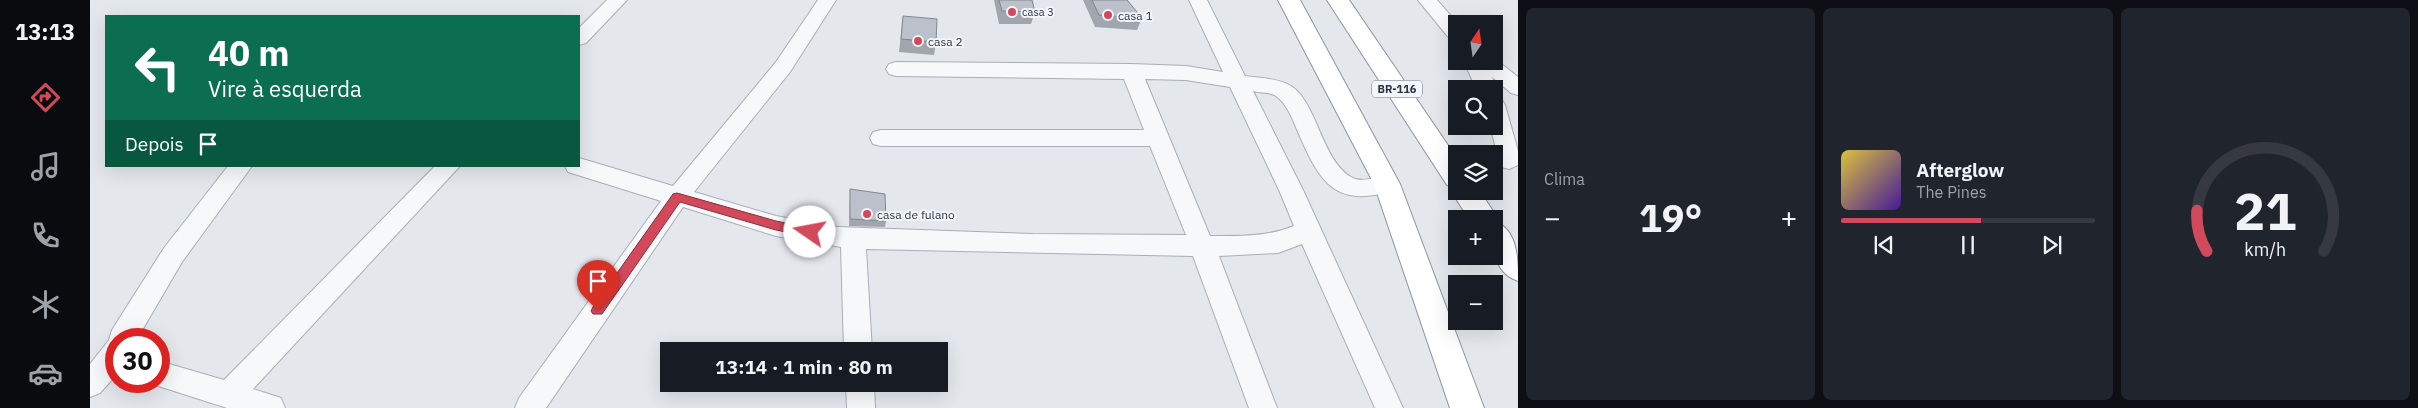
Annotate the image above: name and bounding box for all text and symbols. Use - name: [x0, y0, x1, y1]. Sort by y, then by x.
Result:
- place label: casa 3: [1022, 5, 1054, 19]
- marker: casa 3: [1006, 6, 1018, 18]
- place label: casa 1: [1118, 8, 1153, 23]
- marker: casa 1: [1102, 9, 1114, 21]
- north arrow: [1448, 15, 1502, 70]
- map controls: [1448, 15, 1503, 330]
- text: 13:13: [15, 17, 75, 46]
- text: 40 m: [208, 30, 290, 76]
- place label: casa 2: [928, 34, 963, 49]
- icon: left: [125, 35, 190, 100]
- marker: casa 2: [912, 35, 924, 47]
- text: Vire à esquerda: [208, 74, 362, 103]
- icon: directions: [28, 80, 63, 115]
- road number: BR-116: [1372, 80, 1422, 98]
- button: search: [1448, 80, 1503, 135]
- icon: arrive: [194, 130, 222, 158]
- text: Depois: [125, 132, 184, 156]
- button: layers: [1448, 145, 1503, 200]
- icon: music: [28, 149, 63, 184]
- text: Afterglow: [1916, 158, 2004, 182]
- text: Clima: [1544, 169, 1585, 189]
- text: 21: [2234, 177, 2297, 244]
- text: The Pines: [1916, 182, 1987, 202]
- text: 19°: [1639, 193, 1702, 242]
- text: −: [1544, 199, 1561, 236]
- text: +: [1781, 199, 1797, 236]
- position arrow: [783, 205, 835, 257]
- place label: casa de fulano: [877, 207, 955, 222]
- marker: casa de fulano: [861, 208, 873, 220]
- button: +: [1448, 210, 1503, 265]
- icon: phone: [28, 218, 63, 253]
- icon: previous: [1870, 231, 1898, 259]
- icon: pause: [1954, 231, 1982, 259]
- icon: next: [2038, 231, 2066, 259]
- text: km/h: [2244, 238, 2286, 261]
- pin: [577, 260, 619, 311]
- icon: arrive: [584, 267, 612, 295]
- button: −: [1448, 275, 1503, 330]
- icon: climate: [28, 287, 63, 322]
- speed limit sign: 30: [105, 328, 170, 393]
- text: 13:14 · 1 min · 80 m: [715, 355, 893, 379]
- icon: car: [28, 356, 63, 391]

